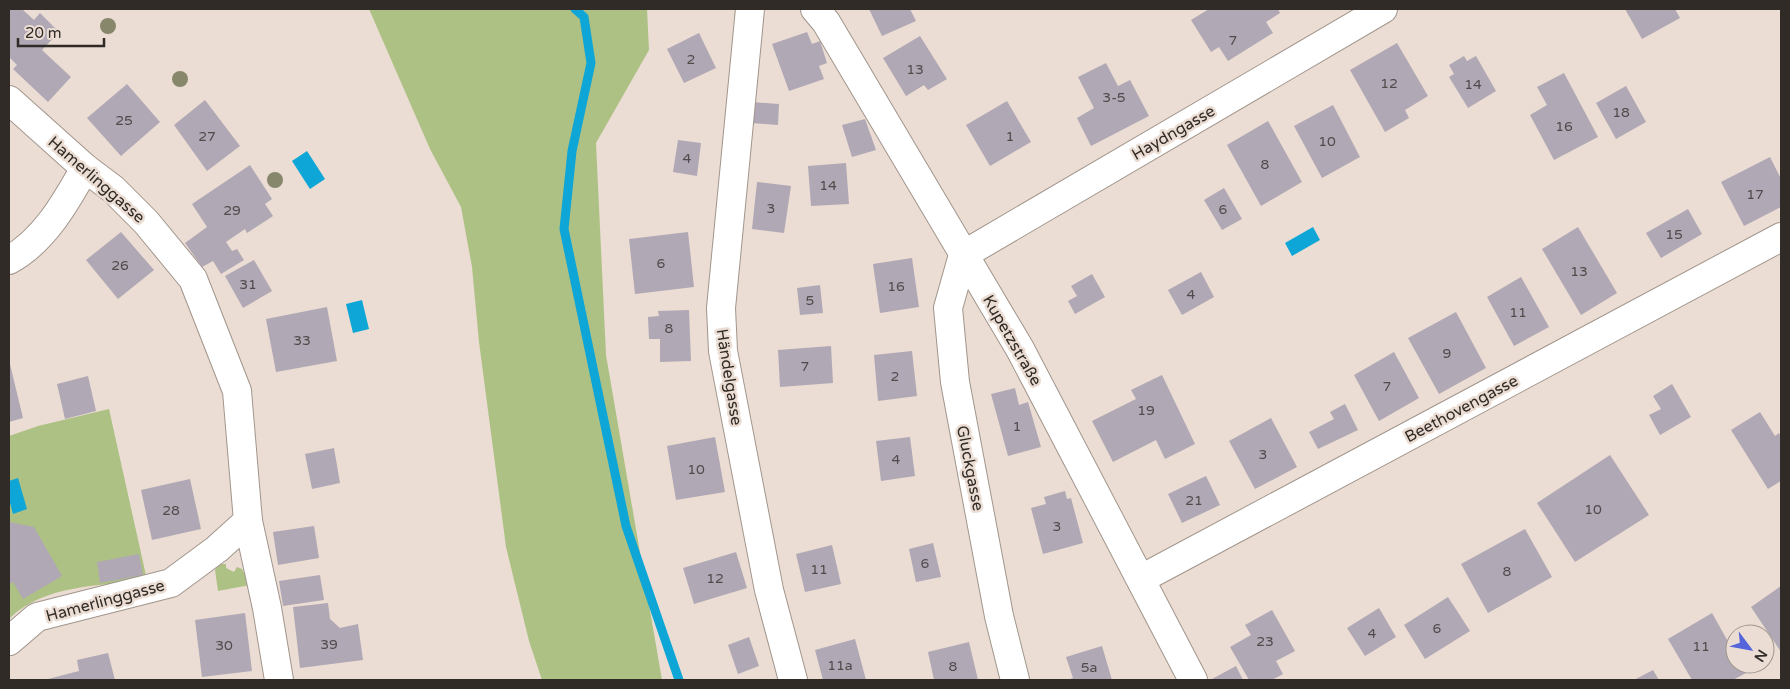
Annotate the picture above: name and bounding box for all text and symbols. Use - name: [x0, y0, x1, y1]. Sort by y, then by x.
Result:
- scale bar: [18, 15, 104, 47]
- text: 20 m: [25, 24, 62, 42]
- house number: 7: [1229, 32, 1237, 49]
- house number: 2: [687, 51, 695, 68]
- house number: 13: [906, 61, 924, 78]
- house number: 12: [1380, 75, 1398, 92]
- house number: 14: [1464, 76, 1482, 93]
- house number: 3-5: [1102, 89, 1126, 106]
- street label: Haydngasse: [1128, 101, 1219, 165]
- house number: 18: [1612, 104, 1630, 121]
- house number: 25: [115, 112, 133, 129]
- house number: 16: [1555, 118, 1573, 135]
- house number: 27: [198, 128, 216, 145]
- house number: 1: [1006, 128, 1014, 145]
- street label: Hamerlinggasse: [44, 132, 149, 227]
- house number: 10: [1318, 133, 1336, 150]
- house number: 4: [683, 150, 692, 167]
- house number: 8: [1261, 156, 1270, 173]
- house number: 14: [819, 177, 837, 194]
- house number: 17: [1746, 186, 1764, 203]
- house number: 3: [767, 200, 775, 217]
- house number: 6: [1219, 201, 1228, 218]
- house number: 29: [223, 202, 241, 219]
- house number: 15: [1665, 226, 1683, 243]
- house number: 6: [657, 255, 666, 272]
- house number: 26: [111, 257, 129, 274]
- house number: 13: [1570, 263, 1588, 280]
- house number: 31: [239, 276, 257, 293]
- house number: 16: [887, 278, 905, 295]
- house number: 4: [1187, 286, 1196, 303]
- house number: 5: [806, 292, 814, 309]
- street label: Kupetzstraße: [978, 292, 1046, 389]
- house number: 11: [1509, 304, 1527, 321]
- house number: 8: [665, 320, 674, 337]
- street label: Händelgasse: [712, 327, 747, 427]
- house number: 33: [293, 332, 311, 349]
- house number: 9: [1443, 345, 1451, 362]
- house number: 7: [801, 358, 809, 375]
- house number: 2: [891, 368, 899, 385]
- street label: Beethovengasse: [1401, 371, 1521, 447]
- house number: 7: [1383, 378, 1391, 395]
- house number: 19: [1137, 402, 1155, 419]
- house number: 1: [1013, 418, 1021, 435]
- street label: Gluckgasse: [952, 424, 988, 513]
- house number: 3: [1259, 446, 1267, 463]
- house number: 4: [892, 451, 901, 468]
- house number: 10: [687, 461, 705, 478]
- house number: 21: [1185, 492, 1203, 509]
- house number: 10: [1584, 501, 1602, 518]
- house number: 28: [162, 502, 180, 519]
- house number: 3: [1053, 518, 1061, 535]
- house number: 6: [921, 555, 930, 572]
- house number: 11: [810, 561, 828, 578]
- house number: 8: [1503, 563, 1512, 580]
- house number: 12: [706, 570, 724, 587]
- street label: Hamerlinggasse: [44, 575, 167, 626]
- house number: 6: [1433, 620, 1442, 637]
- north arrow: [1725, 624, 1775, 674]
- house number: 4: [1368, 625, 1377, 642]
- house number: 23: [1256, 633, 1274, 650]
- house number: 39: [320, 636, 338, 653]
- house number: 30: [215, 637, 233, 654]
- house number: 11: [1692, 638, 1710, 655]
- text: N: [1750, 646, 1771, 665]
- house number: 11a: [827, 657, 853, 674]
- house number: 8: [949, 658, 958, 675]
- house number: 5a: [1081, 659, 1097, 676]

